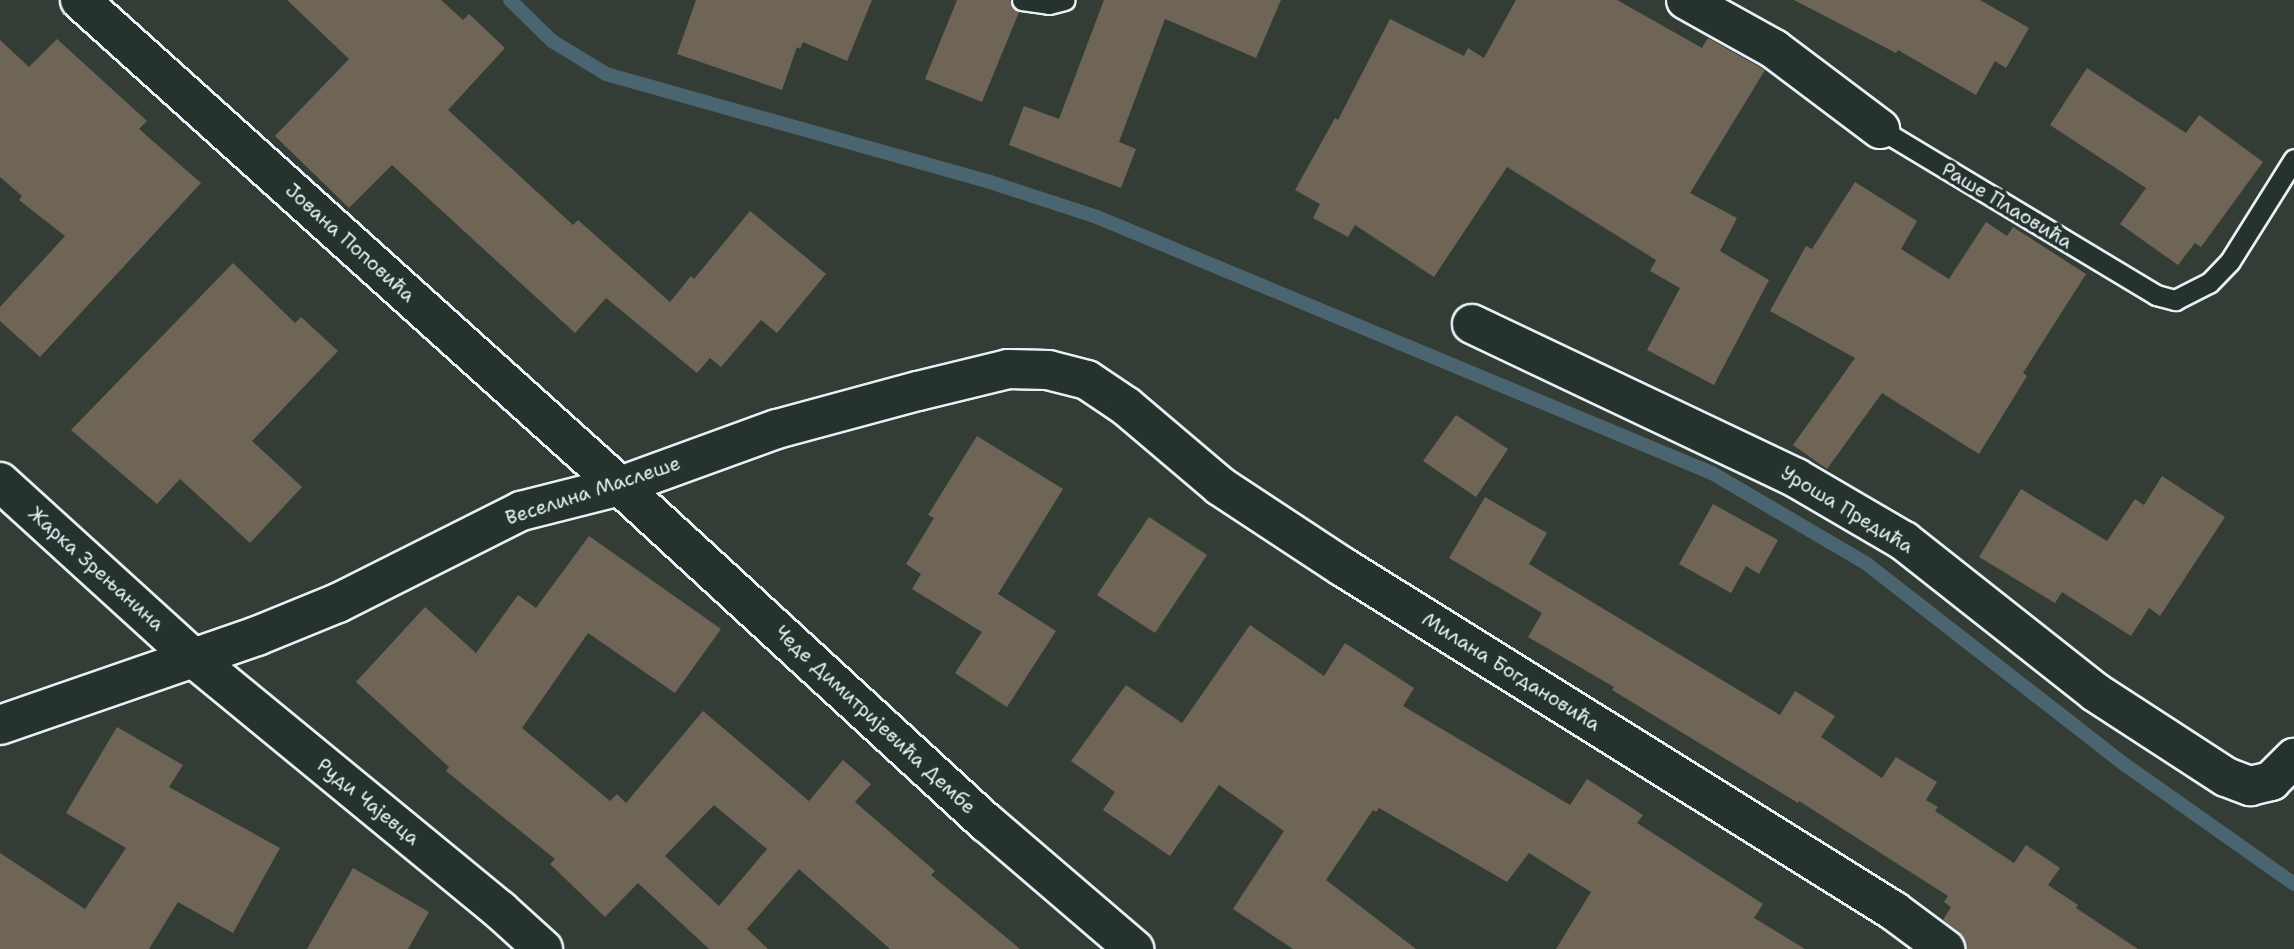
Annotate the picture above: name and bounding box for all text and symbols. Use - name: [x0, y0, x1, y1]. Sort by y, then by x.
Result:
- street label: Раше Плаовића: [1938, 158, 2076, 254]
- street label: Јована Поповића: [281, 179, 419, 307]
- street label: Веселина Маслеше: [503, 452, 683, 530]
- street label: Уроша Предића: [1777, 462, 1917, 558]
- street label: Жарка Зрењанина: [24, 502, 168, 636]
- street label: Милана Богдановића: [1418, 608, 1604, 736]
- street label: Чеде Димитријевића Дембе: [770, 621, 980, 819]
- street label: Руди Чајевца: [312, 754, 424, 850]

